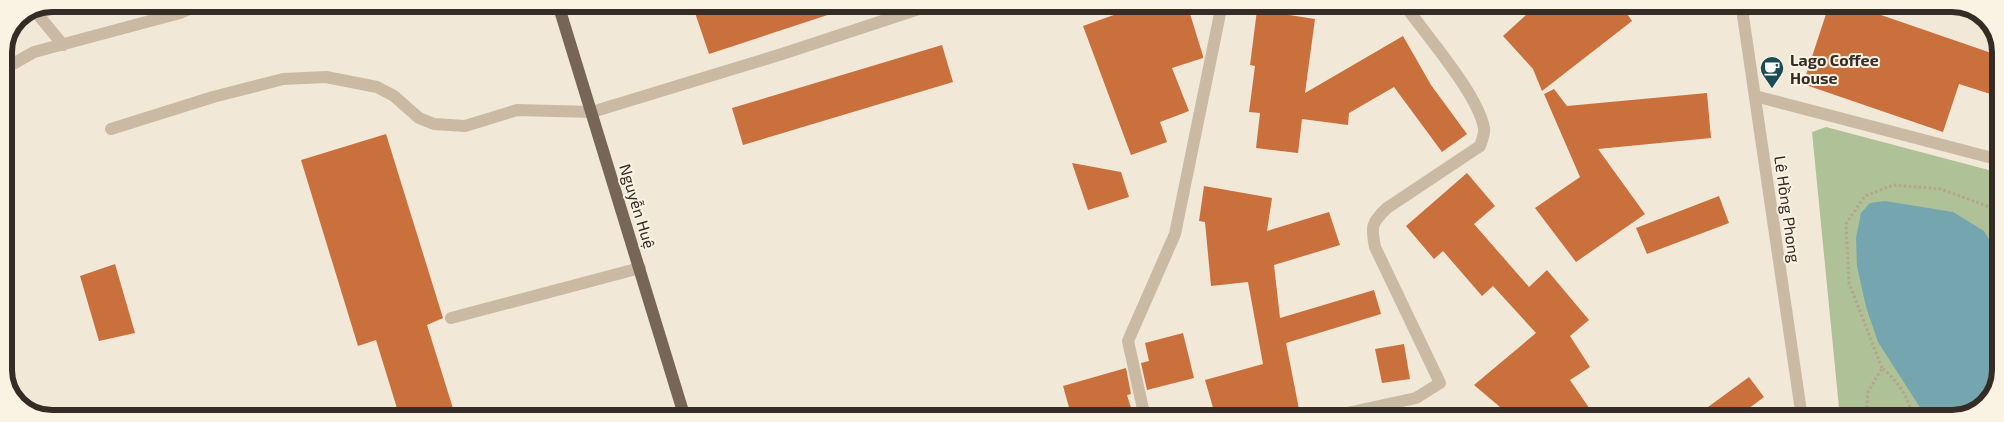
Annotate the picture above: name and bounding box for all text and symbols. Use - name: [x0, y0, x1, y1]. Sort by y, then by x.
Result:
- place label: Lago Coffee House: [1790, 50, 1879, 87]
- cafe icon: Lago Coffee House: [1759, 55, 1785, 89]
- street label: Lê Hồng Phong: [1771, 154, 1805, 264]
- street label: Nguyễn Huệ: [616, 161, 660, 251]

